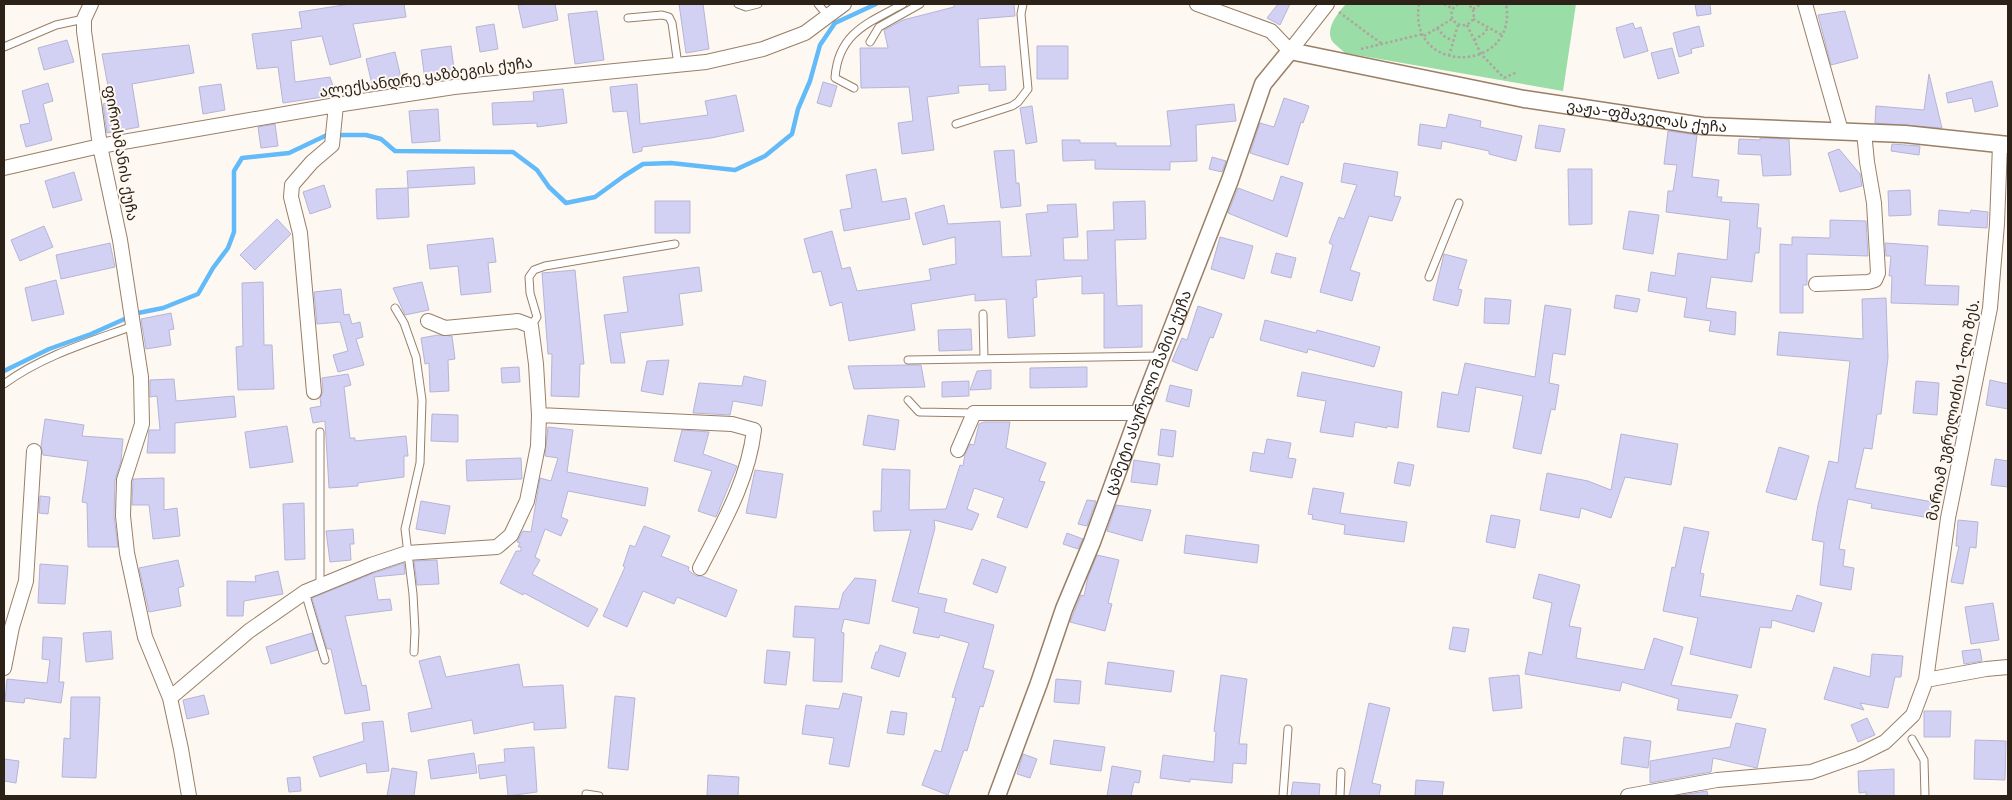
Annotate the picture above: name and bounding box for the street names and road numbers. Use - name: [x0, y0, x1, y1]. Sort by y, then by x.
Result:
- street label: ალექსანდრე ყაზბეგის ქუჩა: [318, 53, 534, 101]
- street label: ფიროსმანის ქუჩა: [100, 84, 142, 222]
- street label: ვაჟა-ფშაველას ქუჩა: [1566, 97, 1727, 136]
- street label: ცამეტი ასურელი მამის ქუჩა: [1101, 287, 1195, 497]
- street label: მარიამ უგრელიძის 1-ლი შეს.: [1923, 298, 1983, 522]

